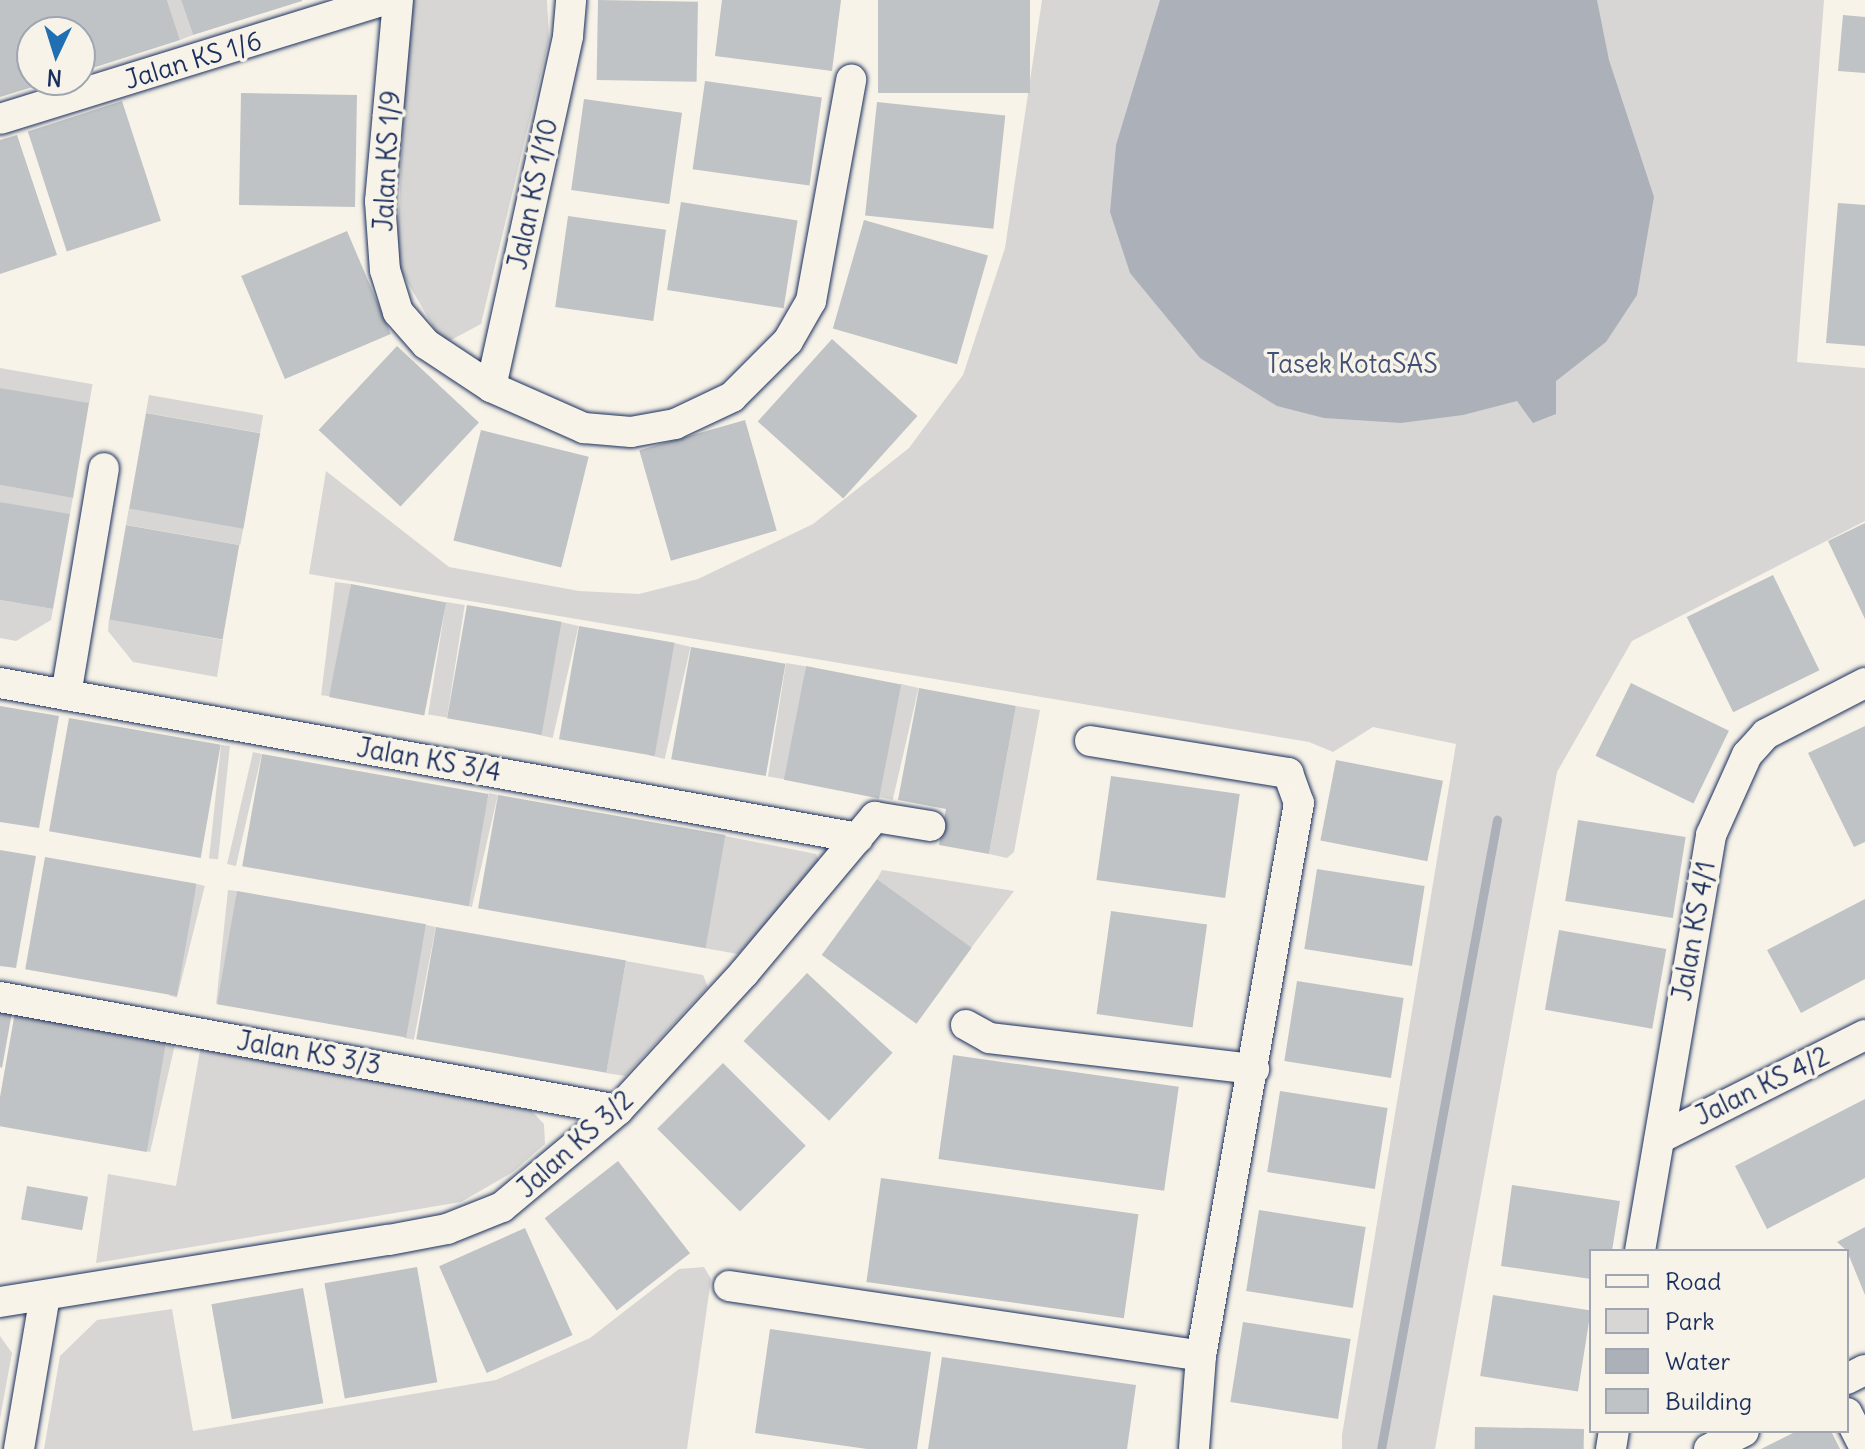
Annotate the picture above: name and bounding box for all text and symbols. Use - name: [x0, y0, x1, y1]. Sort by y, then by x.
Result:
- north arrow: [16, 16, 96, 96]
- street label: Jalan KS 1/6: [121, 24, 265, 96]
- text: N: [46, 63, 63, 92]
- street label: Jalan KS 1/9: [368, 90, 406, 232]
- street label: Jalan KS 1/10: [502, 116, 564, 272]
- park label: Tasek KotaSAS: [1266, 348, 1438, 380]
- street label: Jalan KS 3/4: [354, 732, 504, 788]
- street label: Jalan KS 4/1: [1666, 859, 1722, 1003]
- street label: Jalan KS 3/3: [235, 1025, 383, 1081]
- street label: Jalan KS 4/2: [1690, 1040, 1834, 1132]
- street label: Jalan KS 3/2: [511, 1084, 639, 1204]
- legend: [1589, 1249, 1849, 1433]
- text: Road: [1665, 1266, 1721, 1296]
- text: Park: [1665, 1306, 1715, 1336]
- text: Water: [1665, 1346, 1730, 1376]
- text: Building: [1665, 1386, 1752, 1416]

